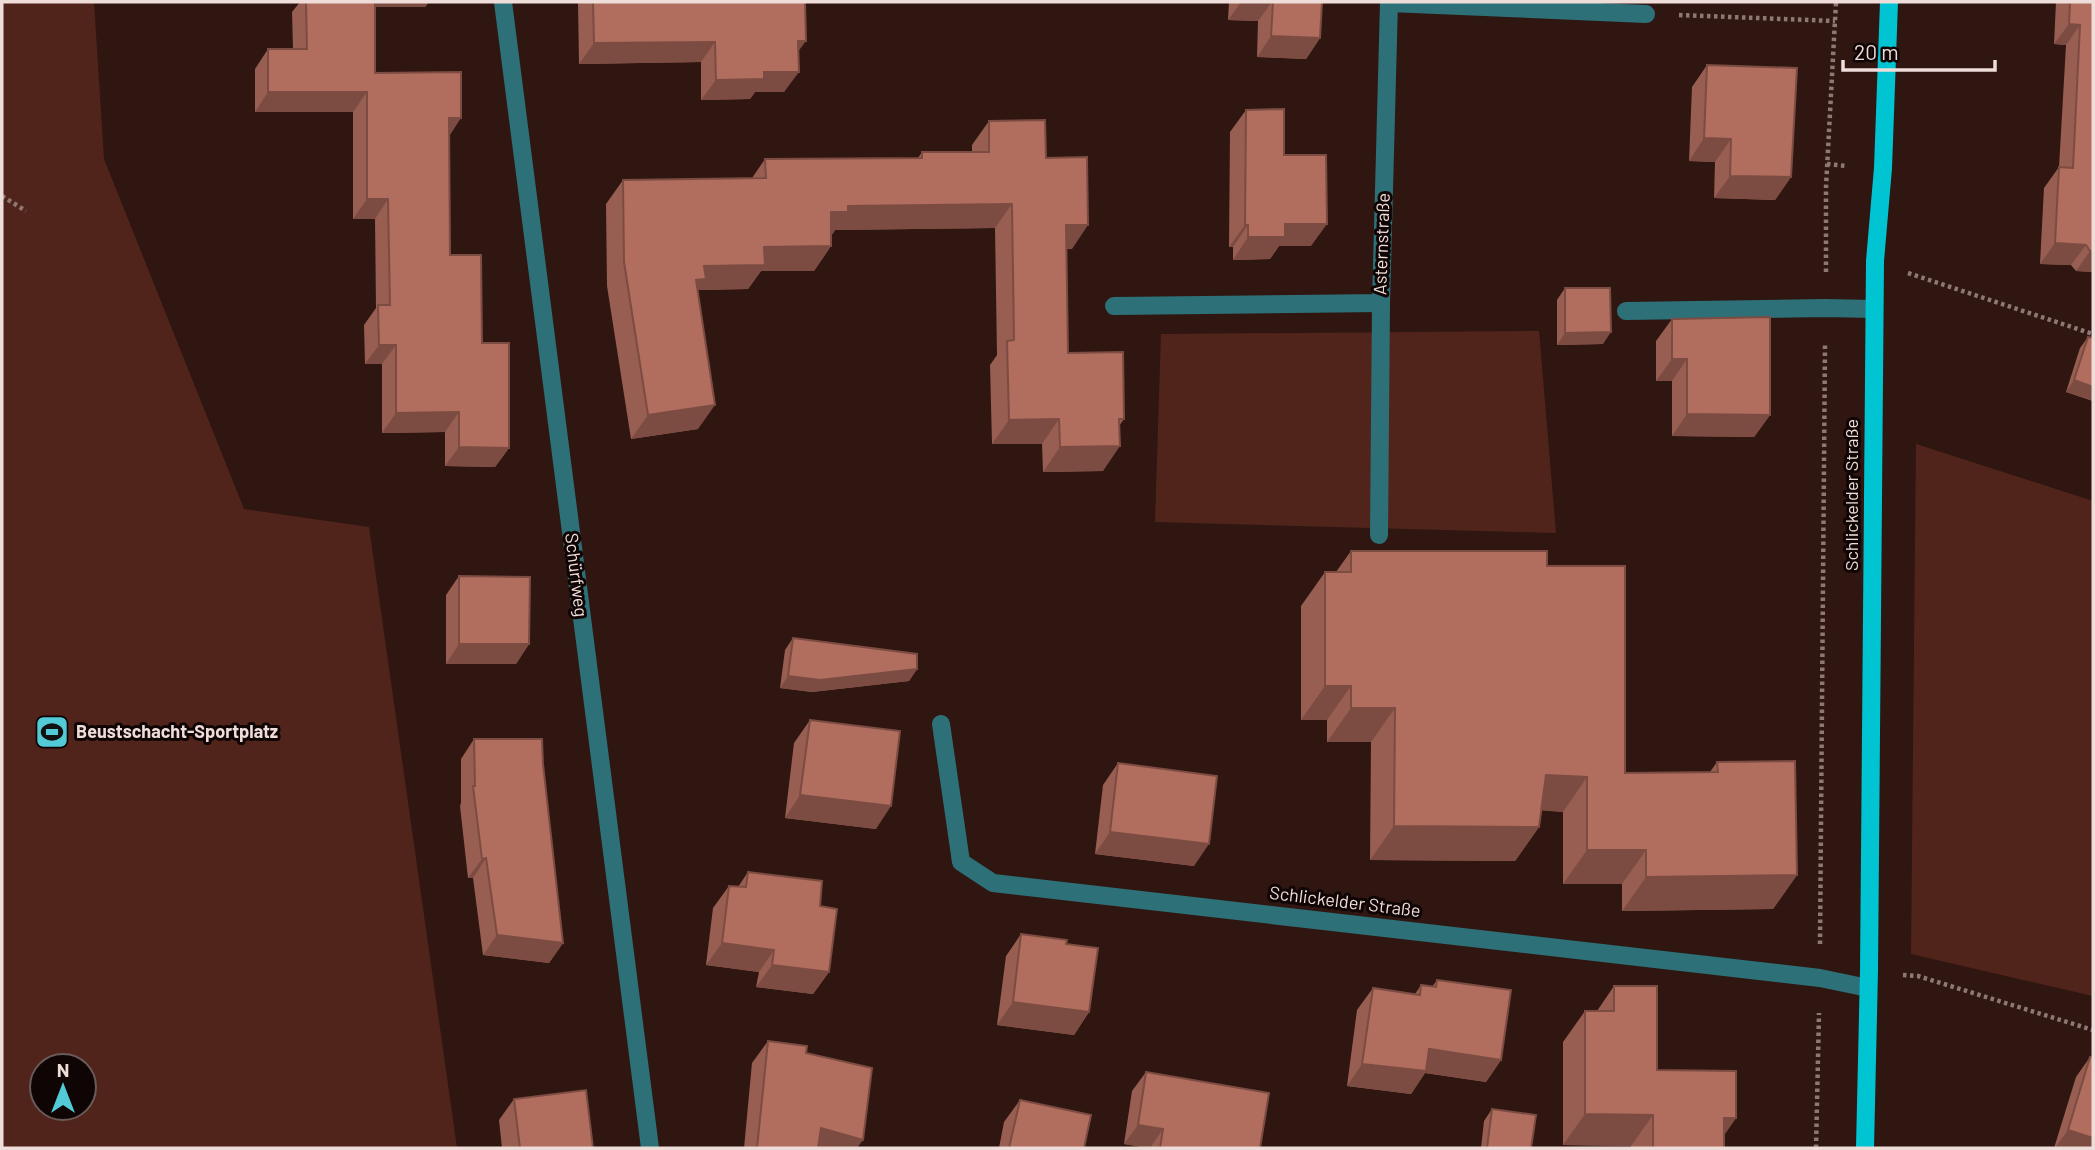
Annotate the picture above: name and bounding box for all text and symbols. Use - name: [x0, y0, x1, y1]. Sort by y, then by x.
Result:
- scale bar: [1843, 28, 1995, 72]
- text: 20 m: [1854, 39, 1899, 64]
- street label: Asternstraße: [1368, 192, 1394, 295]
- street label: Schlickelder Straße: [1840, 419, 1862, 571]
- street label: Schürfweg: [561, 532, 593, 618]
- sports icon: Beustschacht-Sportplatz: [33, 713, 71, 751]
- place label: Beustschacht-Sportplatz: [76, 720, 278, 742]
- street label: Schlickelder Straße: [1268, 881, 1422, 921]
- north arrow: [28, 1052, 98, 1122]
- text: N: [57, 1058, 69, 1081]

